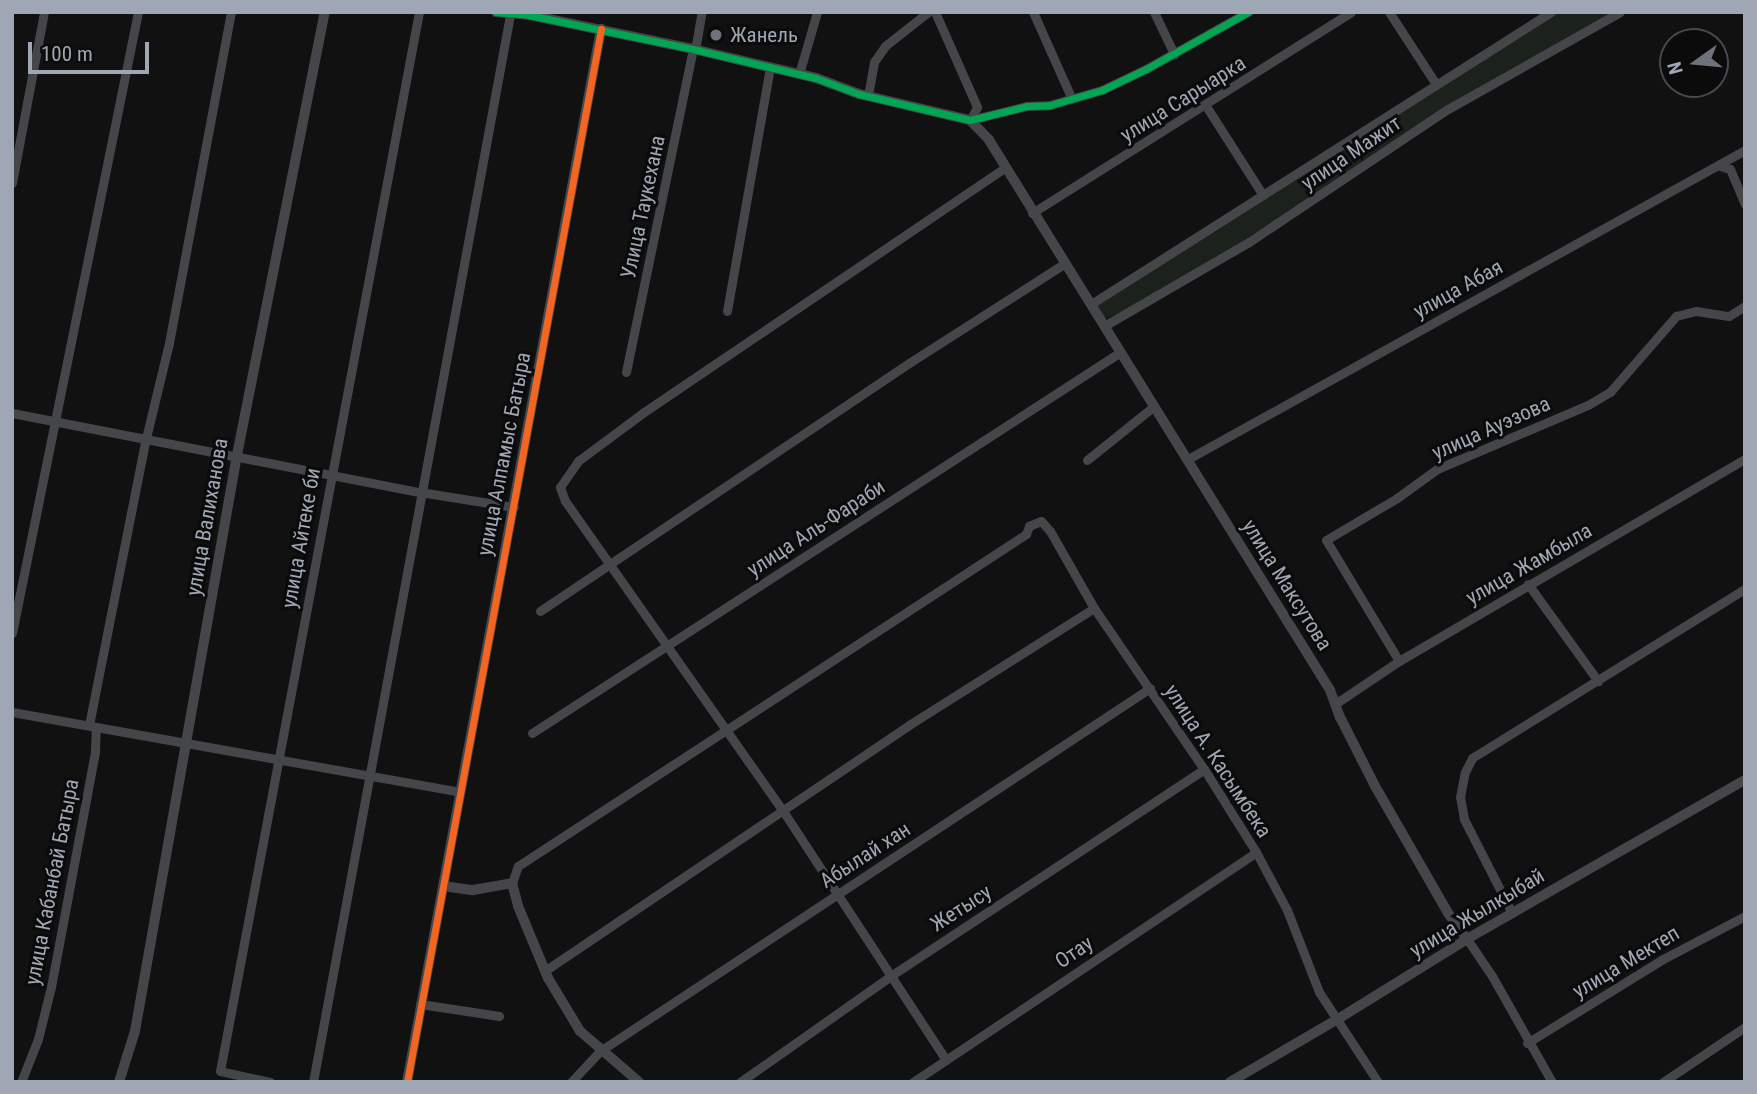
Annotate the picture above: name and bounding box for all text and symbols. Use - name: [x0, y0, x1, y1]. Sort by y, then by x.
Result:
- place label: Жанель: [730, 22, 798, 48]
- marker: Жанель: [708, 27, 724, 43]
- scale bar: [32, 28, 152, 72]
- north arrow: [1659, 28, 1729, 98]
- text: 100 m: [41, 42, 93, 66]
- street label: улица Сарыарка: [1116, 50, 1250, 148]
- text: N: [1663, 59, 1688, 77]
- street label: улица Мажит: [1296, 110, 1406, 196]
- street label: Улица Таукехана: [615, 133, 671, 281]
- street label: улица Абая: [1409, 254, 1507, 324]
- street label: улица Алпамыс Батыра: [472, 350, 536, 558]
- street label: улица Ауэзова: [1428, 391, 1554, 465]
- street label: улица Валиханова: [181, 436, 233, 598]
- street label: улица Айтеке би: [276, 466, 326, 610]
- street label: улица Аль-Фараби: [742, 474, 890, 582]
- street label: улица Максутова: [1237, 515, 1337, 655]
- street label: улица Жамбыла: [1462, 518, 1596, 610]
- street label: улица А. Касымбека: [1159, 680, 1277, 842]
- street label: улица Кабанбай Батыра: [20, 777, 84, 987]
- street label: Абылай хан: [815, 816, 915, 894]
- street label: улица Жылкыбай: [1405, 863, 1549, 963]
- street label: Жетысу: [926, 879, 996, 937]
- street label: улица Мектеп: [1568, 920, 1684, 1004]
- street label: Отау: [1050, 930, 1098, 974]

